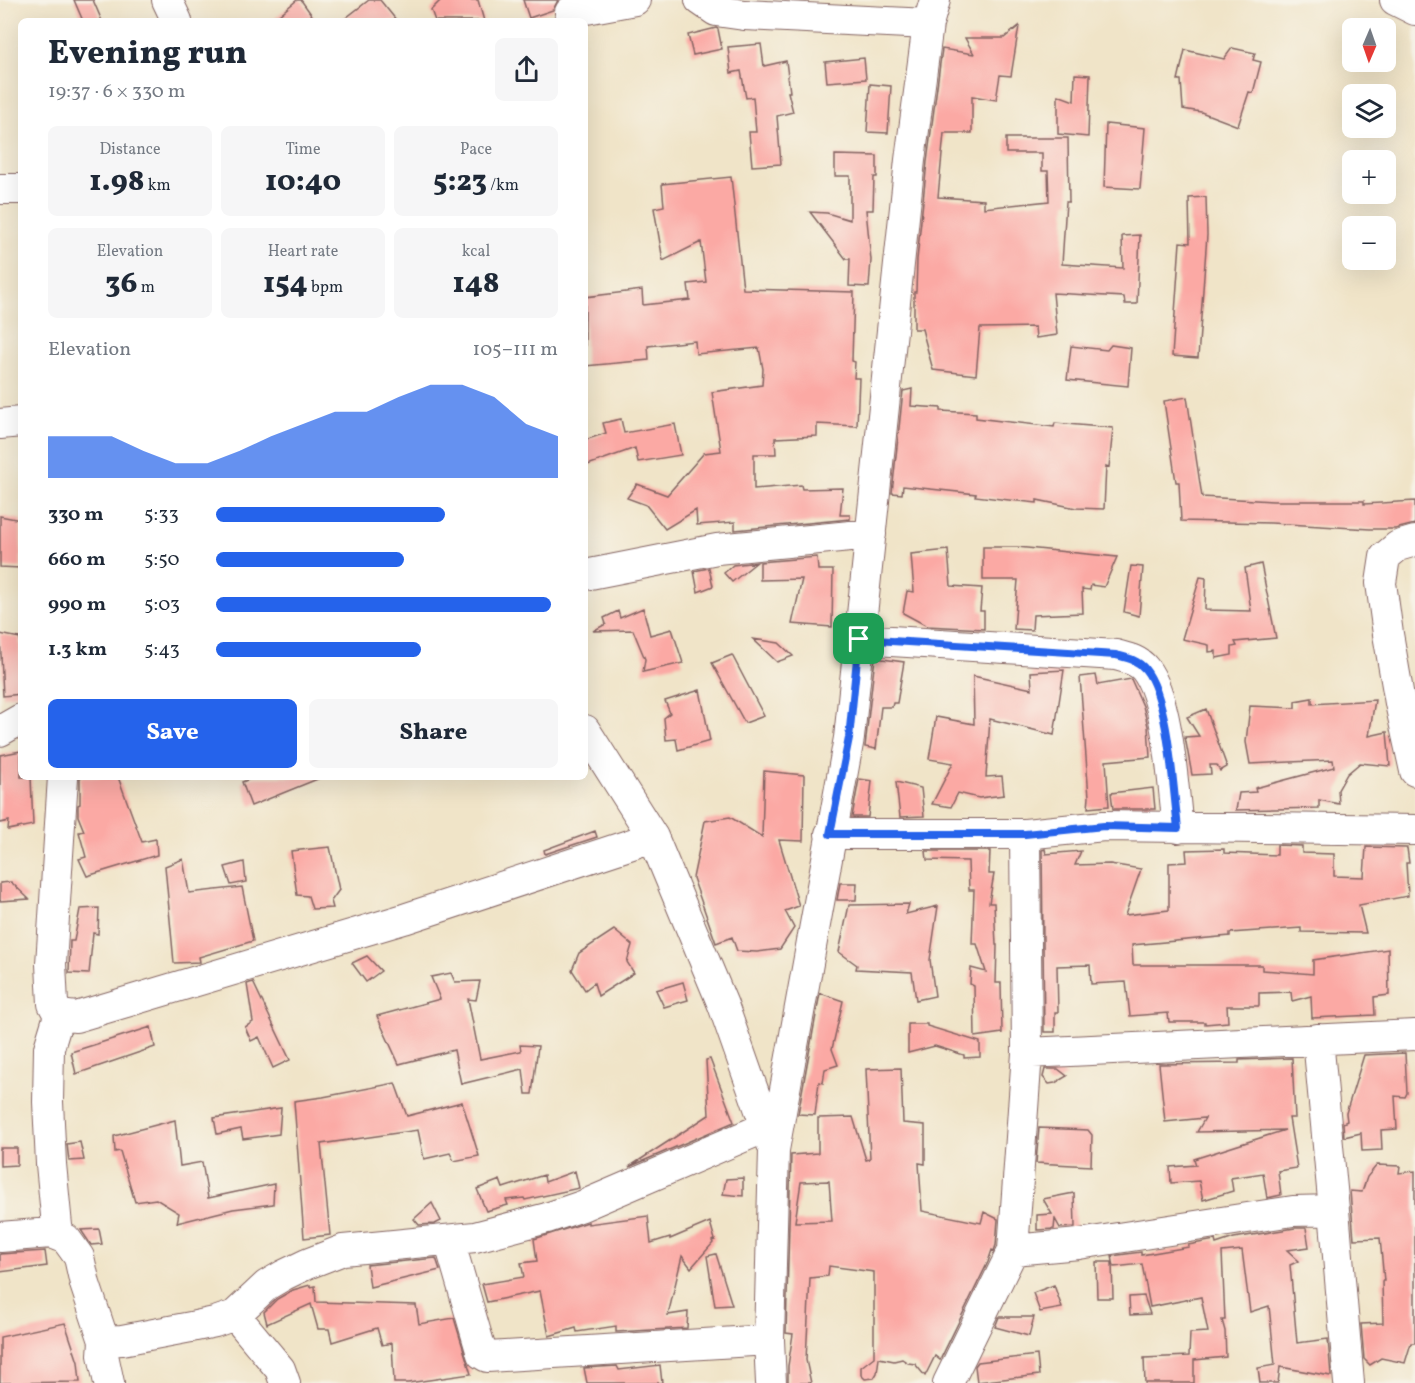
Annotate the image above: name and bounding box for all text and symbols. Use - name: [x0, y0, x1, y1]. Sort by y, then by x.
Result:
- north arrow: [1342, 18, 1396, 72]
- map controls: [1342, 18, 1396, 270]
- text: Evening run: [48, 32, 247, 78]
- button: share: [495, 38, 558, 101]
- text: 19:37 · 6 × 330 m: [48, 78, 186, 106]
- button: layers: [1342, 84, 1396, 138]
- text: Distance: [99, 139, 161, 161]
- text: Time: [285, 139, 321, 161]
- text: Pace: [460, 139, 492, 161]
- button: +: [1342, 150, 1396, 204]
- text: 1.98: [89, 161, 145, 203]
- text: 10:40: [265, 161, 341, 203]
- text: 5:23: [433, 161, 487, 203]
- text: km: [145, 175, 171, 197]
- text: /km: [487, 175, 519, 197]
- button: −: [1342, 216, 1396, 270]
- text: Elevation: [97, 241, 163, 263]
- text: Heart rate: [268, 241, 338, 263]
- text: kcal: [462, 241, 490, 263]
- text: 36: [105, 263, 137, 305]
- text: 154: [263, 263, 308, 305]
- text: 148: [452, 263, 500, 305]
- text: m: [137, 277, 155, 299]
- text: bpm: [308, 277, 343, 299]
- text: Elevation: [48, 336, 131, 364]
- text: 105–111 m: [473, 336, 558, 364]
- text: 330 m: [48, 501, 104, 529]
- text: 5:33: [144, 501, 179, 529]
- text: 660 m: [48, 546, 106, 574]
- text: 5:50: [144, 546, 180, 574]
- text: 990 m: [48, 591, 106, 619]
- text: 5:03: [144, 591, 180, 619]
- pin: [833, 613, 884, 664]
- icon: arrive: [842, 622, 875, 655]
- text: 1.3 km: [48, 636, 107, 664]
- text: 5:43: [144, 636, 180, 664]
- button: Save: [48, 699, 297, 768]
- button: Share: [309, 699, 558, 768]

